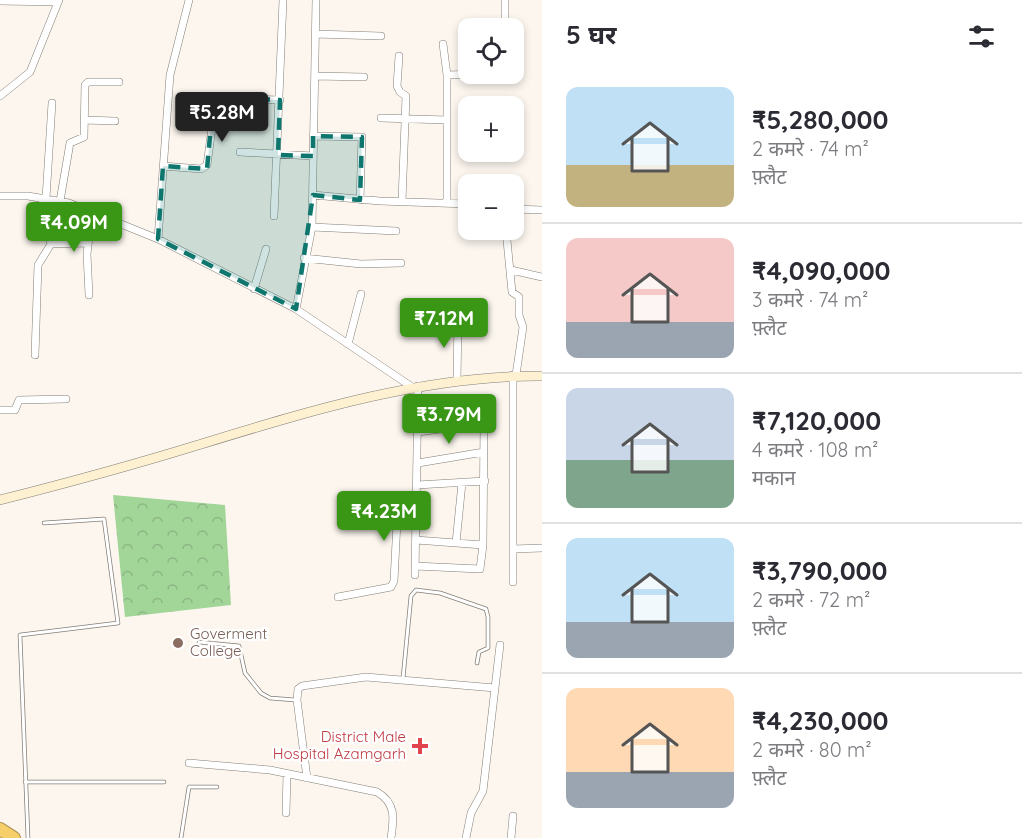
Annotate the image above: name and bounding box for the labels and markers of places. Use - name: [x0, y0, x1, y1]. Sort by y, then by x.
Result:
- pin: ₹5.28M: [173, 92, 271, 143]
- pin: ₹4.09M: [25, 202, 123, 253]
- pin: ₹7.12M: [395, 298, 493, 349]
- pin: ₹3.79M: [400, 394, 498, 445]
- pin: ₹4.23M: [335, 491, 433, 542]
- place label: Goverment College: [190, 624, 267, 660]
- marker: Goverment College: [171, 636, 185, 650]
- place label: District Male Hospital Azamgarh: [273, 727, 406, 763]
- marker: District Male Hospital Azamgarh: [411, 737, 429, 755]

